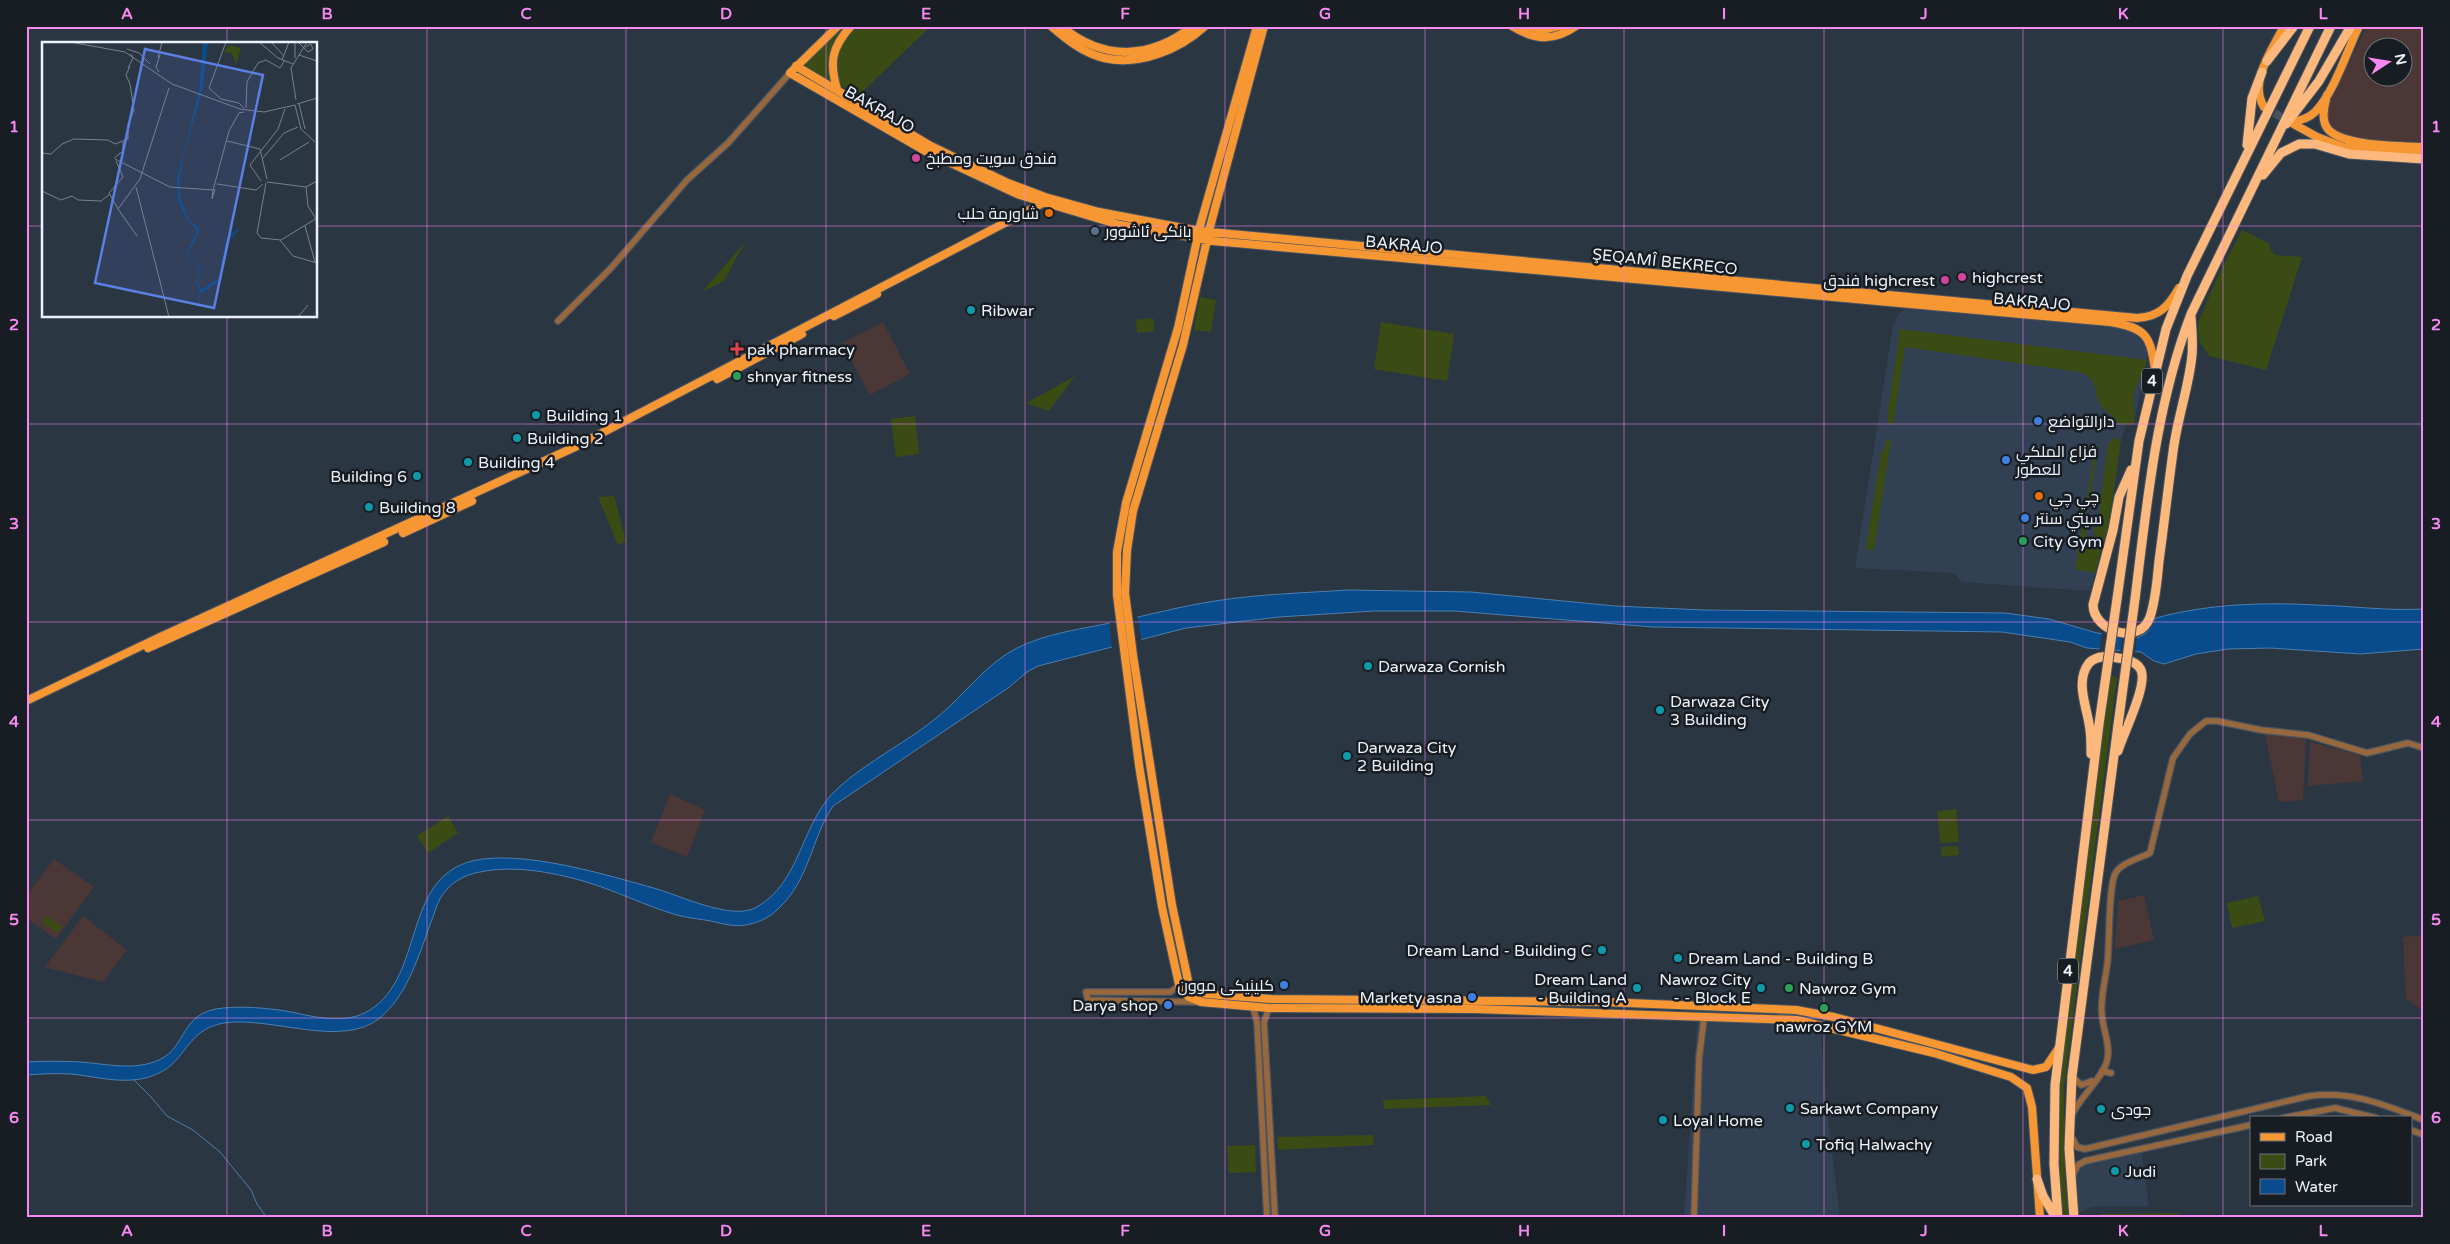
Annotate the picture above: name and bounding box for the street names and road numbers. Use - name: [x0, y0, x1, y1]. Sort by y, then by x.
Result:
- street label: BAKRAJO: [841, 82, 918, 138]
- street label: BAKRAJO: [1364, 232, 1443, 258]
- street label: ŞEQAMÎ BEKRECO: [1591, 244, 1739, 280]
- street label: BAKRAJO: [1992, 289, 2071, 315]
- road number: 4: [2142, 368, 2162, 394]
- road number: 4: [2058, 958, 2078, 984]

